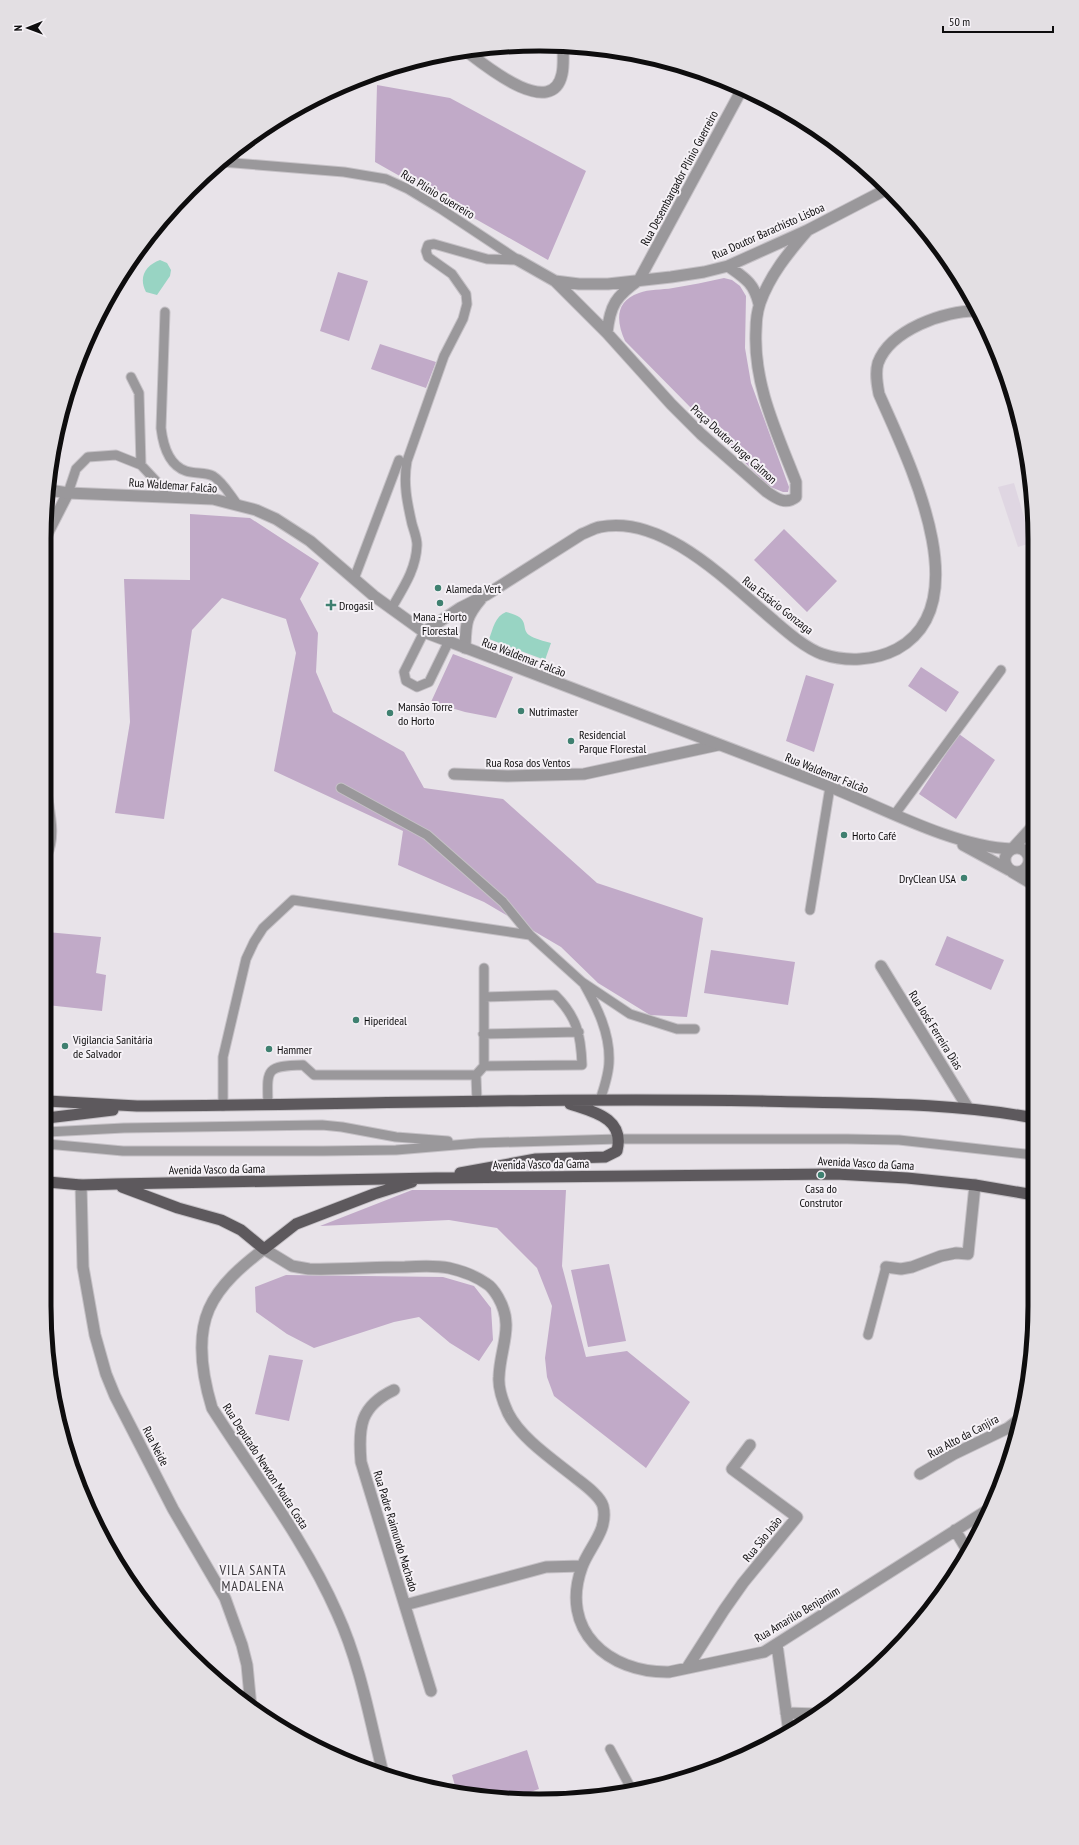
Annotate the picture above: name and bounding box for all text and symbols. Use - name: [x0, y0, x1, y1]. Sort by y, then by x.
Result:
- north arrow: [8, 8, 48, 48]
- scale bar: [943, 8, 1053, 34]
- text: 50 m: [949, 14, 970, 29]
- text: N: [11, 25, 25, 31]
- street label: Rua Desembargador Plínio Guerreiro: [637, 108, 721, 248]
- street label: Rua Plínio Guerreiro: [398, 166, 478, 222]
- street label: Rua Doutor Barachisto Lisboa: [709, 199, 827, 263]
- street label: Praça Doutor Jorge Calmon: [688, 401, 780, 487]
- street label: Rua Waldemar Falcão: [128, 474, 218, 496]
- street label: Rua Estácio Gonzaga: [740, 573, 817, 637]
- place label: Alameda Vert: [446, 581, 502, 596]
- marker: Alameda Vert: [433, 583, 443, 593]
- place label: Drogasil: [339, 598, 373, 613]
- marker: Mana - Horto Florestal: [435, 598, 445, 608]
- marker: Drogasil: [326, 600, 336, 610]
- place label: Mana - Horto Florestal: [413, 609, 467, 638]
- street label: Rua Waldemar Falcão: [480, 634, 568, 680]
- place label: Mansão Torre do Horto: [398, 699, 453, 728]
- place label: Nutrimaster: [529, 704, 579, 719]
- marker: Nutrimaster: [516, 706, 526, 716]
- marker: Mansão Torre do Horto: [385, 708, 395, 718]
- place label: Residencial Parque Florestal: [579, 727, 646, 756]
- marker: Residencial Parque Florestal: [566, 736, 576, 746]
- street label: Rua Waldemar Falcão: [783, 749, 871, 797]
- street label: Rua Rosa dos Ventos: [486, 755, 570, 770]
- place label: Horto Café: [852, 828, 896, 843]
- marker: Horto Café: [839, 830, 849, 840]
- place label: DryClean USA: [899, 871, 956, 886]
- marker: DryClean USA: [959, 873, 969, 883]
- street label: Rua José Ferreira Dias: [906, 988, 966, 1072]
- place label: Hiperideal: [364, 1013, 407, 1028]
- marker: Hiperideal: [351, 1015, 361, 1025]
- place label: Vigilancia Sanitária de Salvador: [72, 1032, 153, 1061]
- marker: Vigilancia Sanitária de Salvador: [60, 1041, 70, 1051]
- place label: Hammer: [277, 1042, 313, 1057]
- marker: Hammer: [264, 1044, 274, 1054]
- street label: Avenida Vasco da Gama: [817, 1153, 915, 1173]
- street label: Avenida Vasco da Gama: [493, 1156, 590, 1172]
- street label: Avenida Vasco da Gama: [169, 1161, 266, 1177]
- marker: Casa do Construtor: [816, 1170, 826, 1180]
- place label: Casa do Construtor: [799, 1181, 843, 1210]
- street label: Rua Deputado Newton Mouta Costa: [220, 1400, 312, 1532]
- street label: Rua Alto da Canjira: [925, 1411, 1001, 1461]
- street label: Rua Neide: [140, 1424, 172, 1468]
- street label: Rua Padre Raimundo Machado: [370, 1469, 422, 1593]
- street label: Rua São João: [739, 1513, 785, 1565]
- district label: VILA SANTA MADALENA: [218, 1561, 287, 1595]
- street label: Rua Amarilio Benjamim: [752, 1583, 843, 1645]

